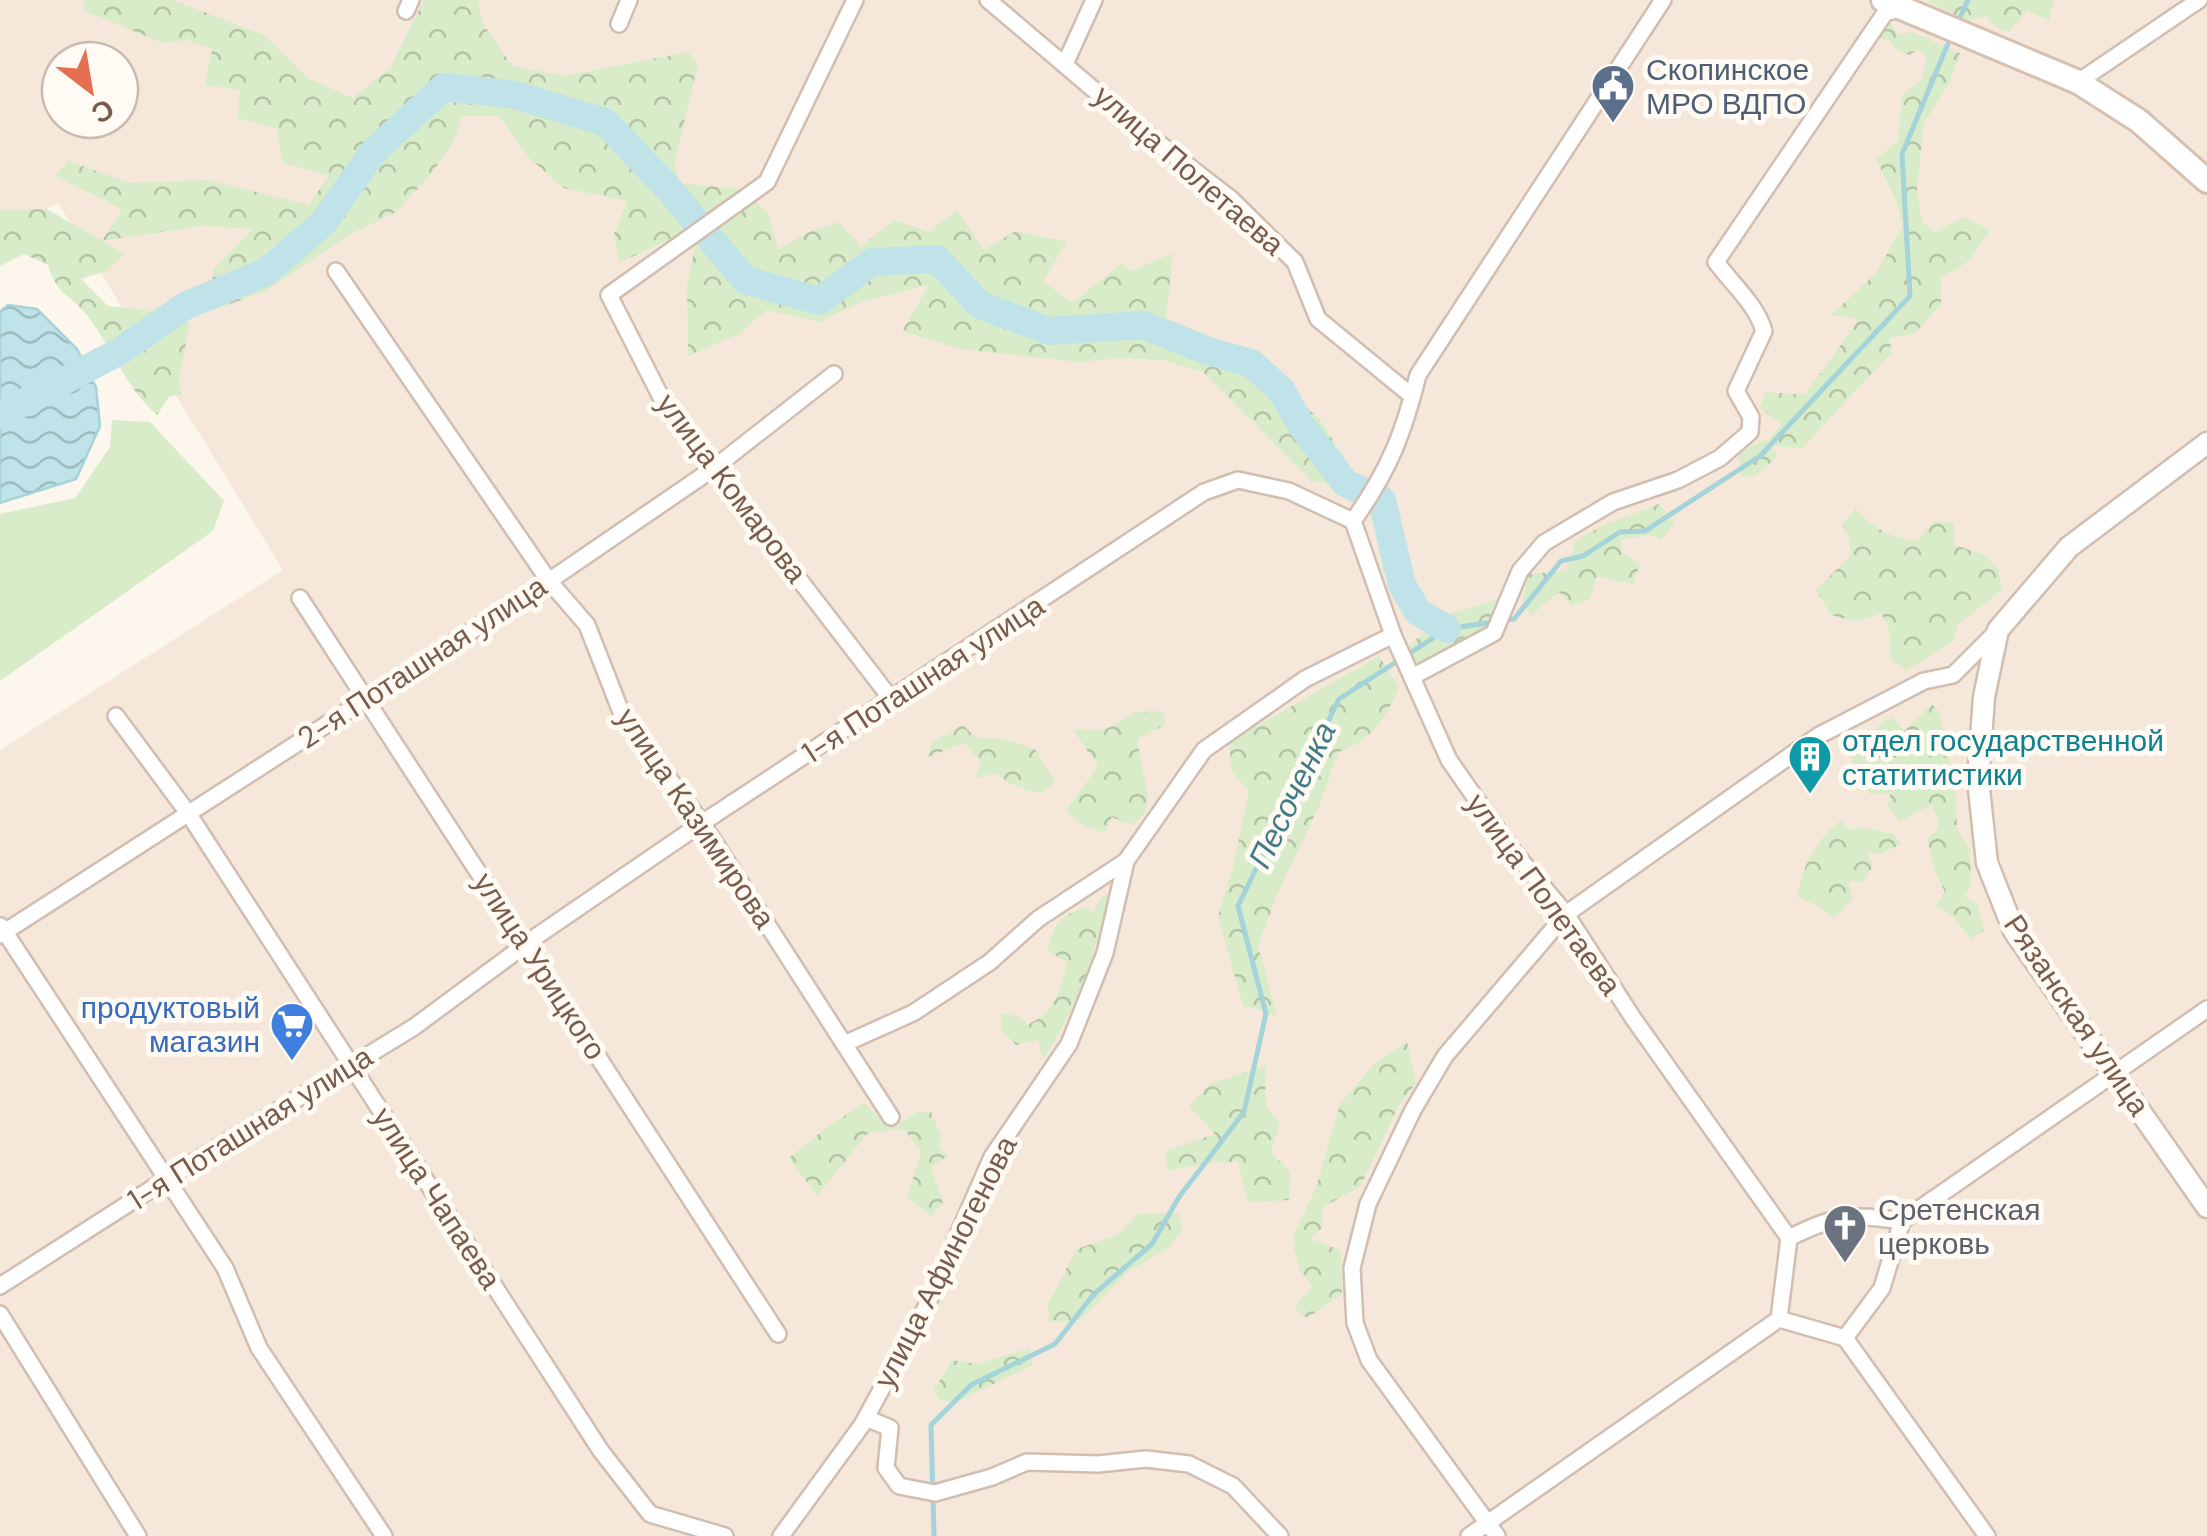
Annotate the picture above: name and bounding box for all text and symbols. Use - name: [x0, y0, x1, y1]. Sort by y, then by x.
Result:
- north arrow: [40, 40, 140, 140]
- place label: Скопинское МРО ВДПО: [1646, 50, 1809, 123]
- public building icon: Скопинское МРО ВДПО: [1590, 63, 1636, 124]
- street label: улица Полетаева: [1086, 76, 1293, 264]
- text: С: [84, 90, 121, 132]
- street label: улица Комарова: [648, 385, 816, 591]
- street label: 2-я Поташная улица: [290, 567, 554, 757]
- street label: 1-я Поташная улица: [794, 586, 1052, 772]
- street label: улица Казимирова: [608, 700, 784, 936]
- water label: Песоченка: [1239, 715, 1345, 875]
- place label: отдел государственной статитистики: [1842, 721, 2164, 794]
- building icon: отдел государственной статитистики: [1787, 734, 1833, 795]
- street label: улица Полетаева: [1458, 785, 1631, 1003]
- street label: улица Урицкого: [465, 865, 615, 1067]
- street label: Рязанская улица: [1995, 907, 2159, 1123]
- place label: продуктовый магазин: [81, 988, 260, 1061]
- supermarket icon: продуктовый магазин: [269, 1001, 315, 1062]
- street label: 1-я Поташная улица: [120, 1037, 380, 1219]
- street label: улица Чапаева: [364, 1100, 510, 1297]
- street label: улица Афиногенова: [865, 1129, 1026, 1395]
- place label: Сретенская церковь: [1878, 1190, 2040, 1263]
- church icon: Сретенская церковь: [1822, 1203, 1868, 1264]

